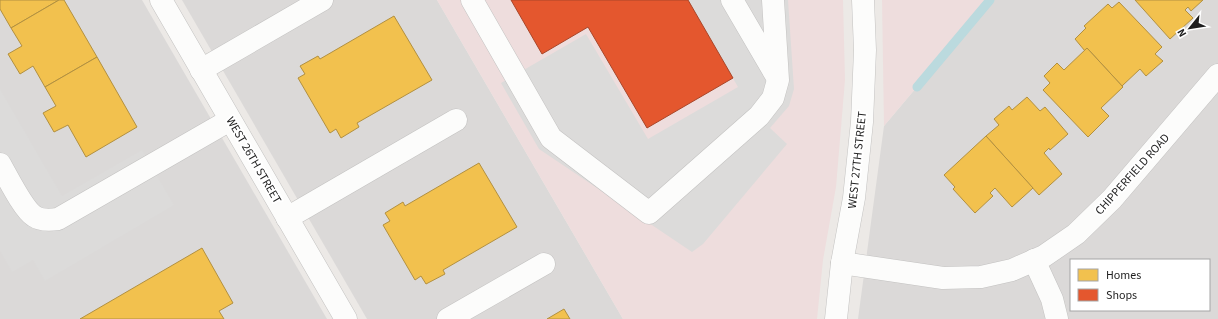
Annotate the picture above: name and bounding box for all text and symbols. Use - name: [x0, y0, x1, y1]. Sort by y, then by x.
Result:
- north arrow: [1170, 8, 1210, 48]
- text: N: [1173, 26, 1190, 40]
- street label: WEST 27TH STREET: [844, 110, 871, 210]
- street label: WEST 26TH STREET: [222, 114, 286, 207]
- street label: CHIPPERFIELD ROAD: [1091, 130, 1174, 219]
- legend: [1070, 259, 1210, 311]
- text: Homes: [1106, 267, 1141, 284]
- text: Shops: [1106, 287, 1137, 304]

